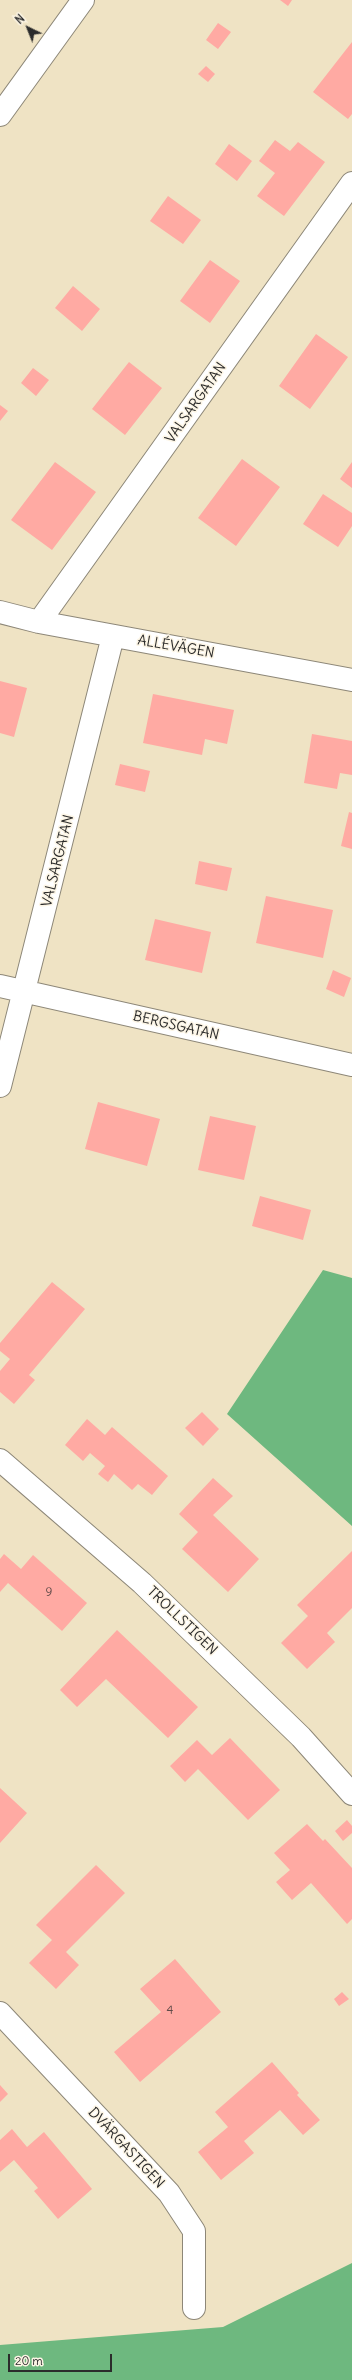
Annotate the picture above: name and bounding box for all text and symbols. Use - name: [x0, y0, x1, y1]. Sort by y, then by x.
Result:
- north arrow: [8, 8, 48, 48]
- text: N: [12, 12, 27, 27]
- street label: VALSARGATAN: [162, 360, 230, 446]
- street label: ALLÉVÄGEN: [136, 632, 216, 662]
- street label: VALSARGATAN: [38, 813, 78, 909]
- street label: BERGSGATAN: [131, 1008, 221, 1044]
- street label: TROLLSTIGEN: [143, 1583, 221, 1659]
- house number: 9: [46, 1586, 52, 1600]
- house number: 4: [167, 2004, 173, 2018]
- street label: DVÄRGASTIGEN: [84, 2104, 168, 2192]
- scale bar: [10, 2346, 114, 2372]
- text: 20 m: [15, 2353, 43, 2368]

